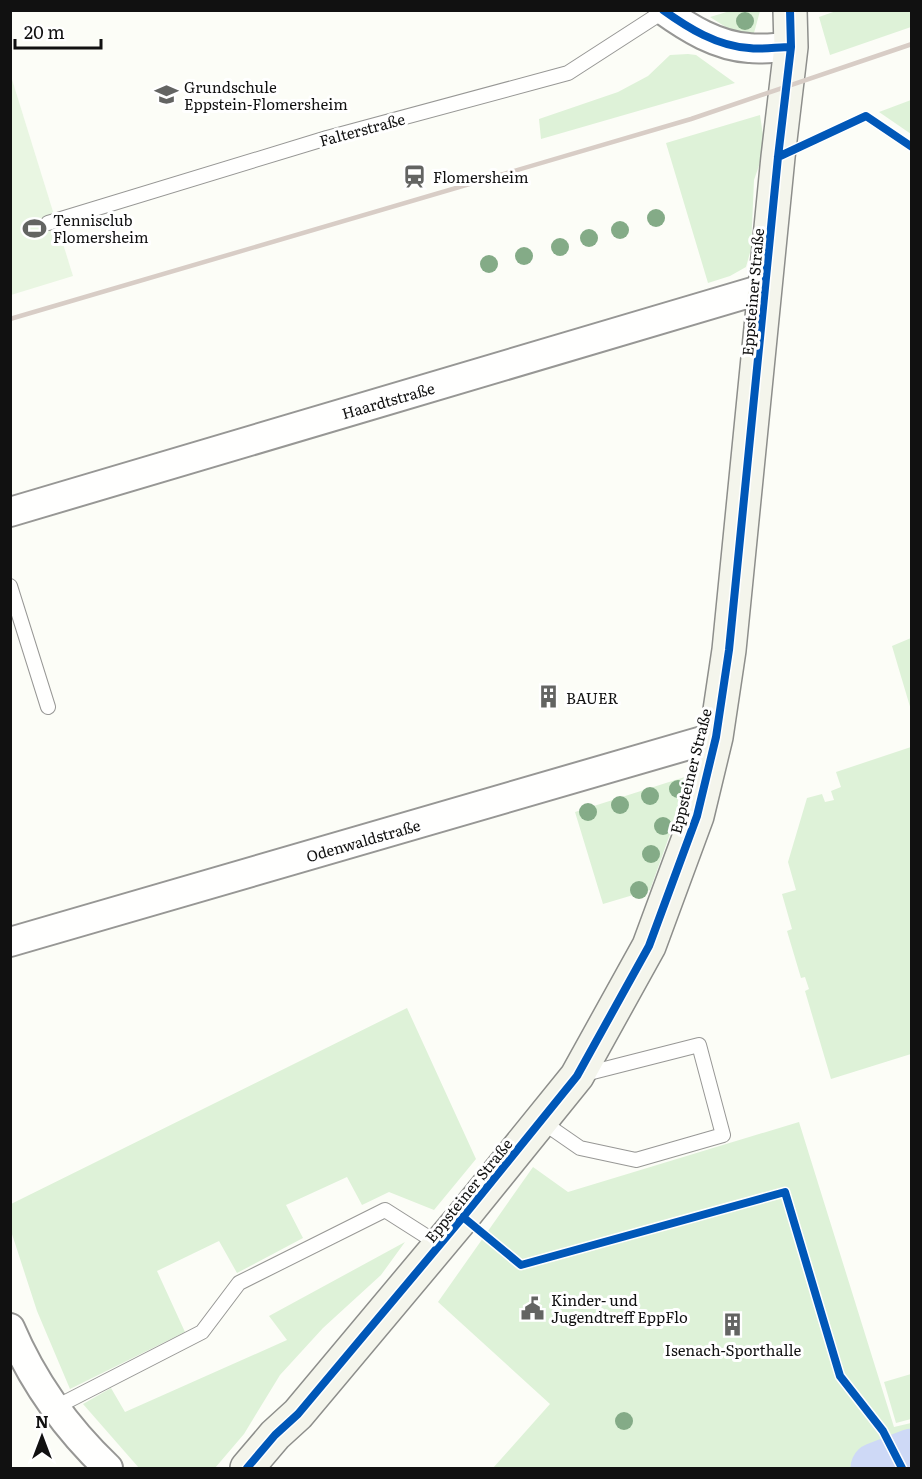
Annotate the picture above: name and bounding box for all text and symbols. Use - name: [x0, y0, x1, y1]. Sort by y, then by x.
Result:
- scale bar: [15, 12, 100, 50]
- text: 20 m: [24, 18, 65, 45]
- place label: Grundschule Eppstein-Flomersheim: [184, 75, 348, 115]
- school or university icon: Grundschule Eppstein-Flomersheim: [153, 82, 179, 108]
- street label: Falterstraße: [317, 106, 408, 151]
- station icon: Flomersheim: [402, 163, 428, 189]
- place label: Flomersheim: [433, 165, 529, 188]
- place label: Tennisclub Flomersheim: [53, 208, 149, 248]
- sports icon: Tennisclub Flomersheim: [22, 215, 48, 241]
- street label: Eppsteiner Straße: [735, 227, 769, 357]
- street label: Haardtstraße: [339, 376, 437, 424]
- building icon: BAUER: [535, 684, 561, 710]
- place label: BAUER: [566, 686, 618, 709]
- street label: Eppsteiner Straße: [663, 706, 717, 836]
- street label: Odenwaldstraße: [303, 813, 423, 867]
- street label: Eppsteiner Straße: [419, 1133, 517, 1247]
- place label: Kinder- und Jugendtreff EppFlo: [551, 1288, 688, 1328]
- public building icon: Kinder- und Jugendtreff EppFlo: [520, 1295, 546, 1321]
- building icon: Isenach-Sporthalle: [720, 1312, 746, 1338]
- place label: Isenach-Sporthalle: [665, 1338, 801, 1361]
- north arrow: [12, 1407, 72, 1467]
- text: N: [35, 1409, 49, 1433]

